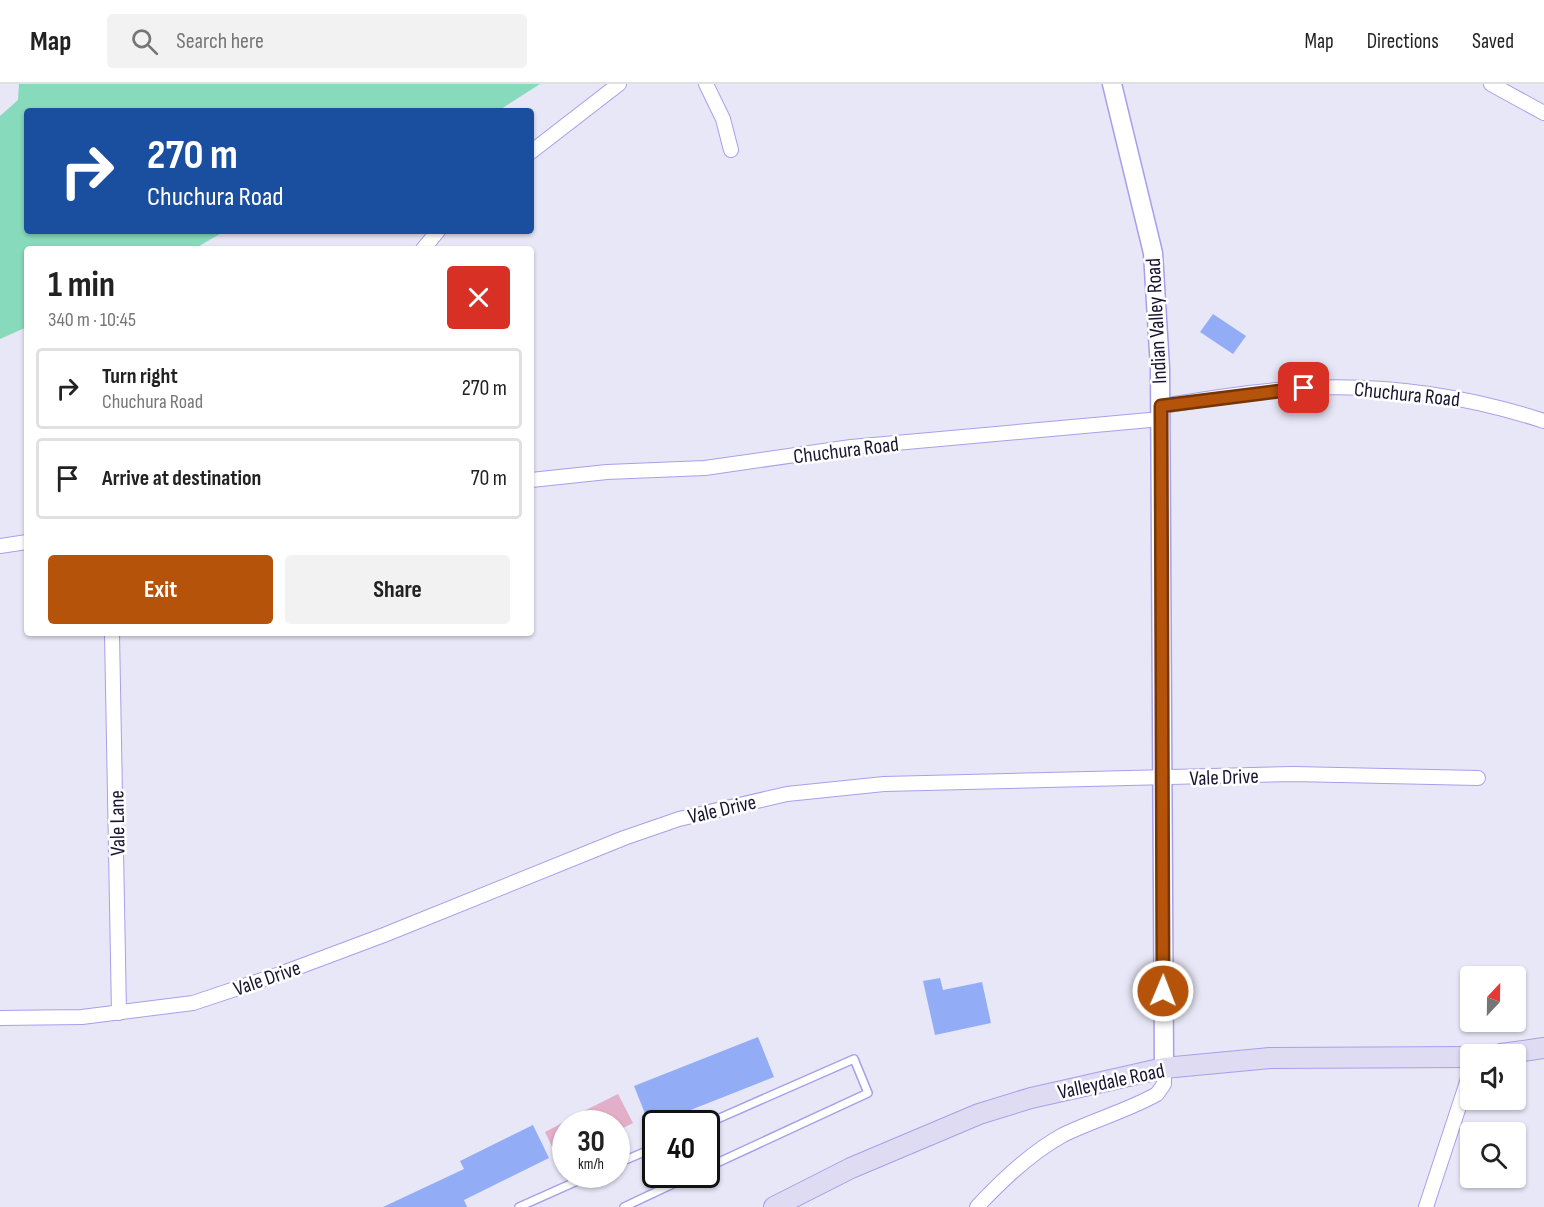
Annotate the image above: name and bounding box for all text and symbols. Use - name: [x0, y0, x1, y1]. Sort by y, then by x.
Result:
- search box: [107, 14, 527, 68]
- text: Map: [30, 25, 71, 58]
- icon: search: [128, 25, 161, 58]
- text: Search here: [176, 28, 264, 55]
- text: Map: [1304, 29, 1334, 54]
- text: Directions: [1367, 29, 1439, 54]
- text: Saved: [1472, 29, 1514, 54]
- text: 270 m: [147, 130, 238, 181]
- icon: right: [48, 132, 126, 210]
- text: Chuchura Road: [147, 181, 284, 213]
- street label: Indian Valley Road: [1141, 258, 1172, 384]
- text: 1 min: [48, 264, 115, 307]
- button: close: [447, 266, 510, 329]
- text: 340 m · 10:45: [48, 308, 136, 332]
- pin: [1278, 362, 1329, 413]
- text: Turn right: [102, 363, 178, 390]
- icon: arrive: [1287, 371, 1320, 404]
- icon: right: [51, 372, 84, 405]
- text: 270 m: [462, 375, 507, 402]
- street label: Chuchura Road: [1353, 377, 1461, 412]
- text: Chuchura Road: [102, 390, 203, 414]
- street label: Chuchura Road: [792, 432, 900, 469]
- icon: arrive: [51, 462, 84, 495]
- text: Arrive at destination: [102, 465, 261, 492]
- text: 70 m: [471, 465, 507, 492]
- button: Exit: [48, 555, 273, 624]
- button: Share: [285, 555, 510, 624]
- street label: Vale Drive: [1189, 764, 1259, 791]
- street label: Vale Lane: [104, 790, 131, 856]
- street label: Vale Drive: [686, 790, 759, 829]
- street label: Vale Drive: [230, 955, 304, 1002]
- position arrow: [1131, 959, 1195, 1023]
- north arrow: [1460, 966, 1526, 1032]
- map controls: [1460, 966, 1526, 1188]
- button: sound: [1460, 1044, 1526, 1110]
- street label: Valleydale Road: [1055, 1058, 1167, 1105]
- speed limit sign: 40: [642, 1110, 720, 1188]
- button: search: [1460, 1122, 1526, 1188]
- text: 30: [577, 1124, 605, 1160]
- text: km/h: [578, 1155, 604, 1174]

